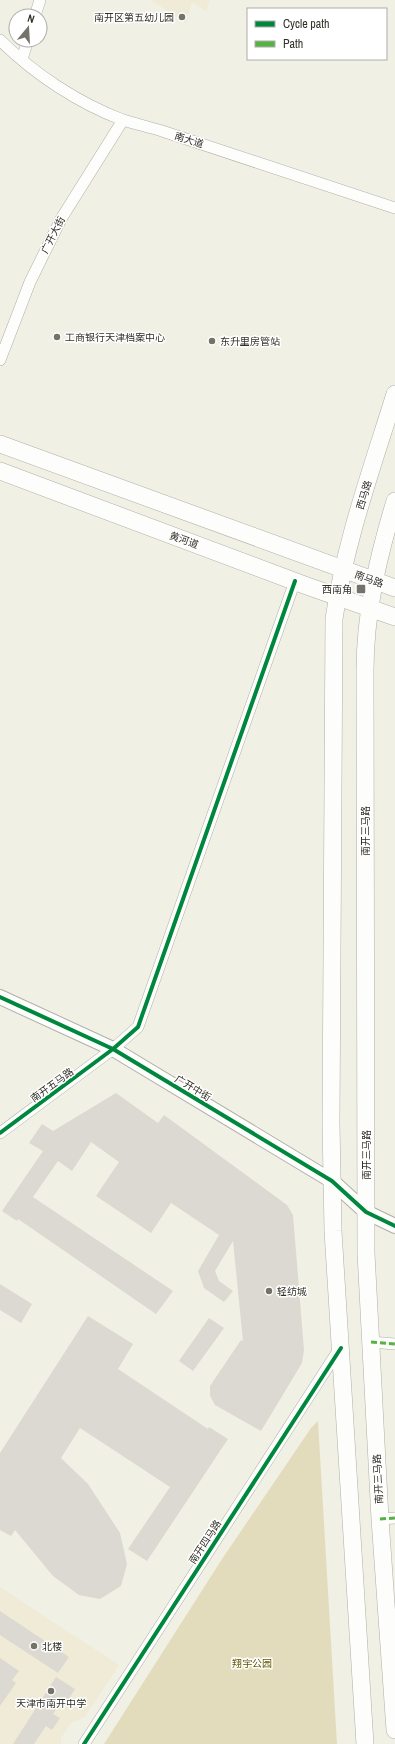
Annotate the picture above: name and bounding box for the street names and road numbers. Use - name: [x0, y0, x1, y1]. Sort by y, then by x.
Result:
- street label: 南大道: [173, 129, 205, 151]
- street label: 广开大街: [38, 214, 68, 256]
- street label: 西马路: [353, 479, 375, 511]
- street label: 黄河道: [168, 529, 200, 551]
- street label: 南马路: [353, 568, 385, 590]
- street label: 南开三马路: [359, 806, 372, 856]
- street label: 南开五马路: [28, 1065, 76, 1105]
- street label: 广开中街: [173, 1072, 213, 1104]
- street label: 南开三马路: [360, 1130, 373, 1180]
- street label: 南开三马路: [370, 1454, 386, 1504]
- street label: 南开四马路: [186, 1517, 224, 1567]

